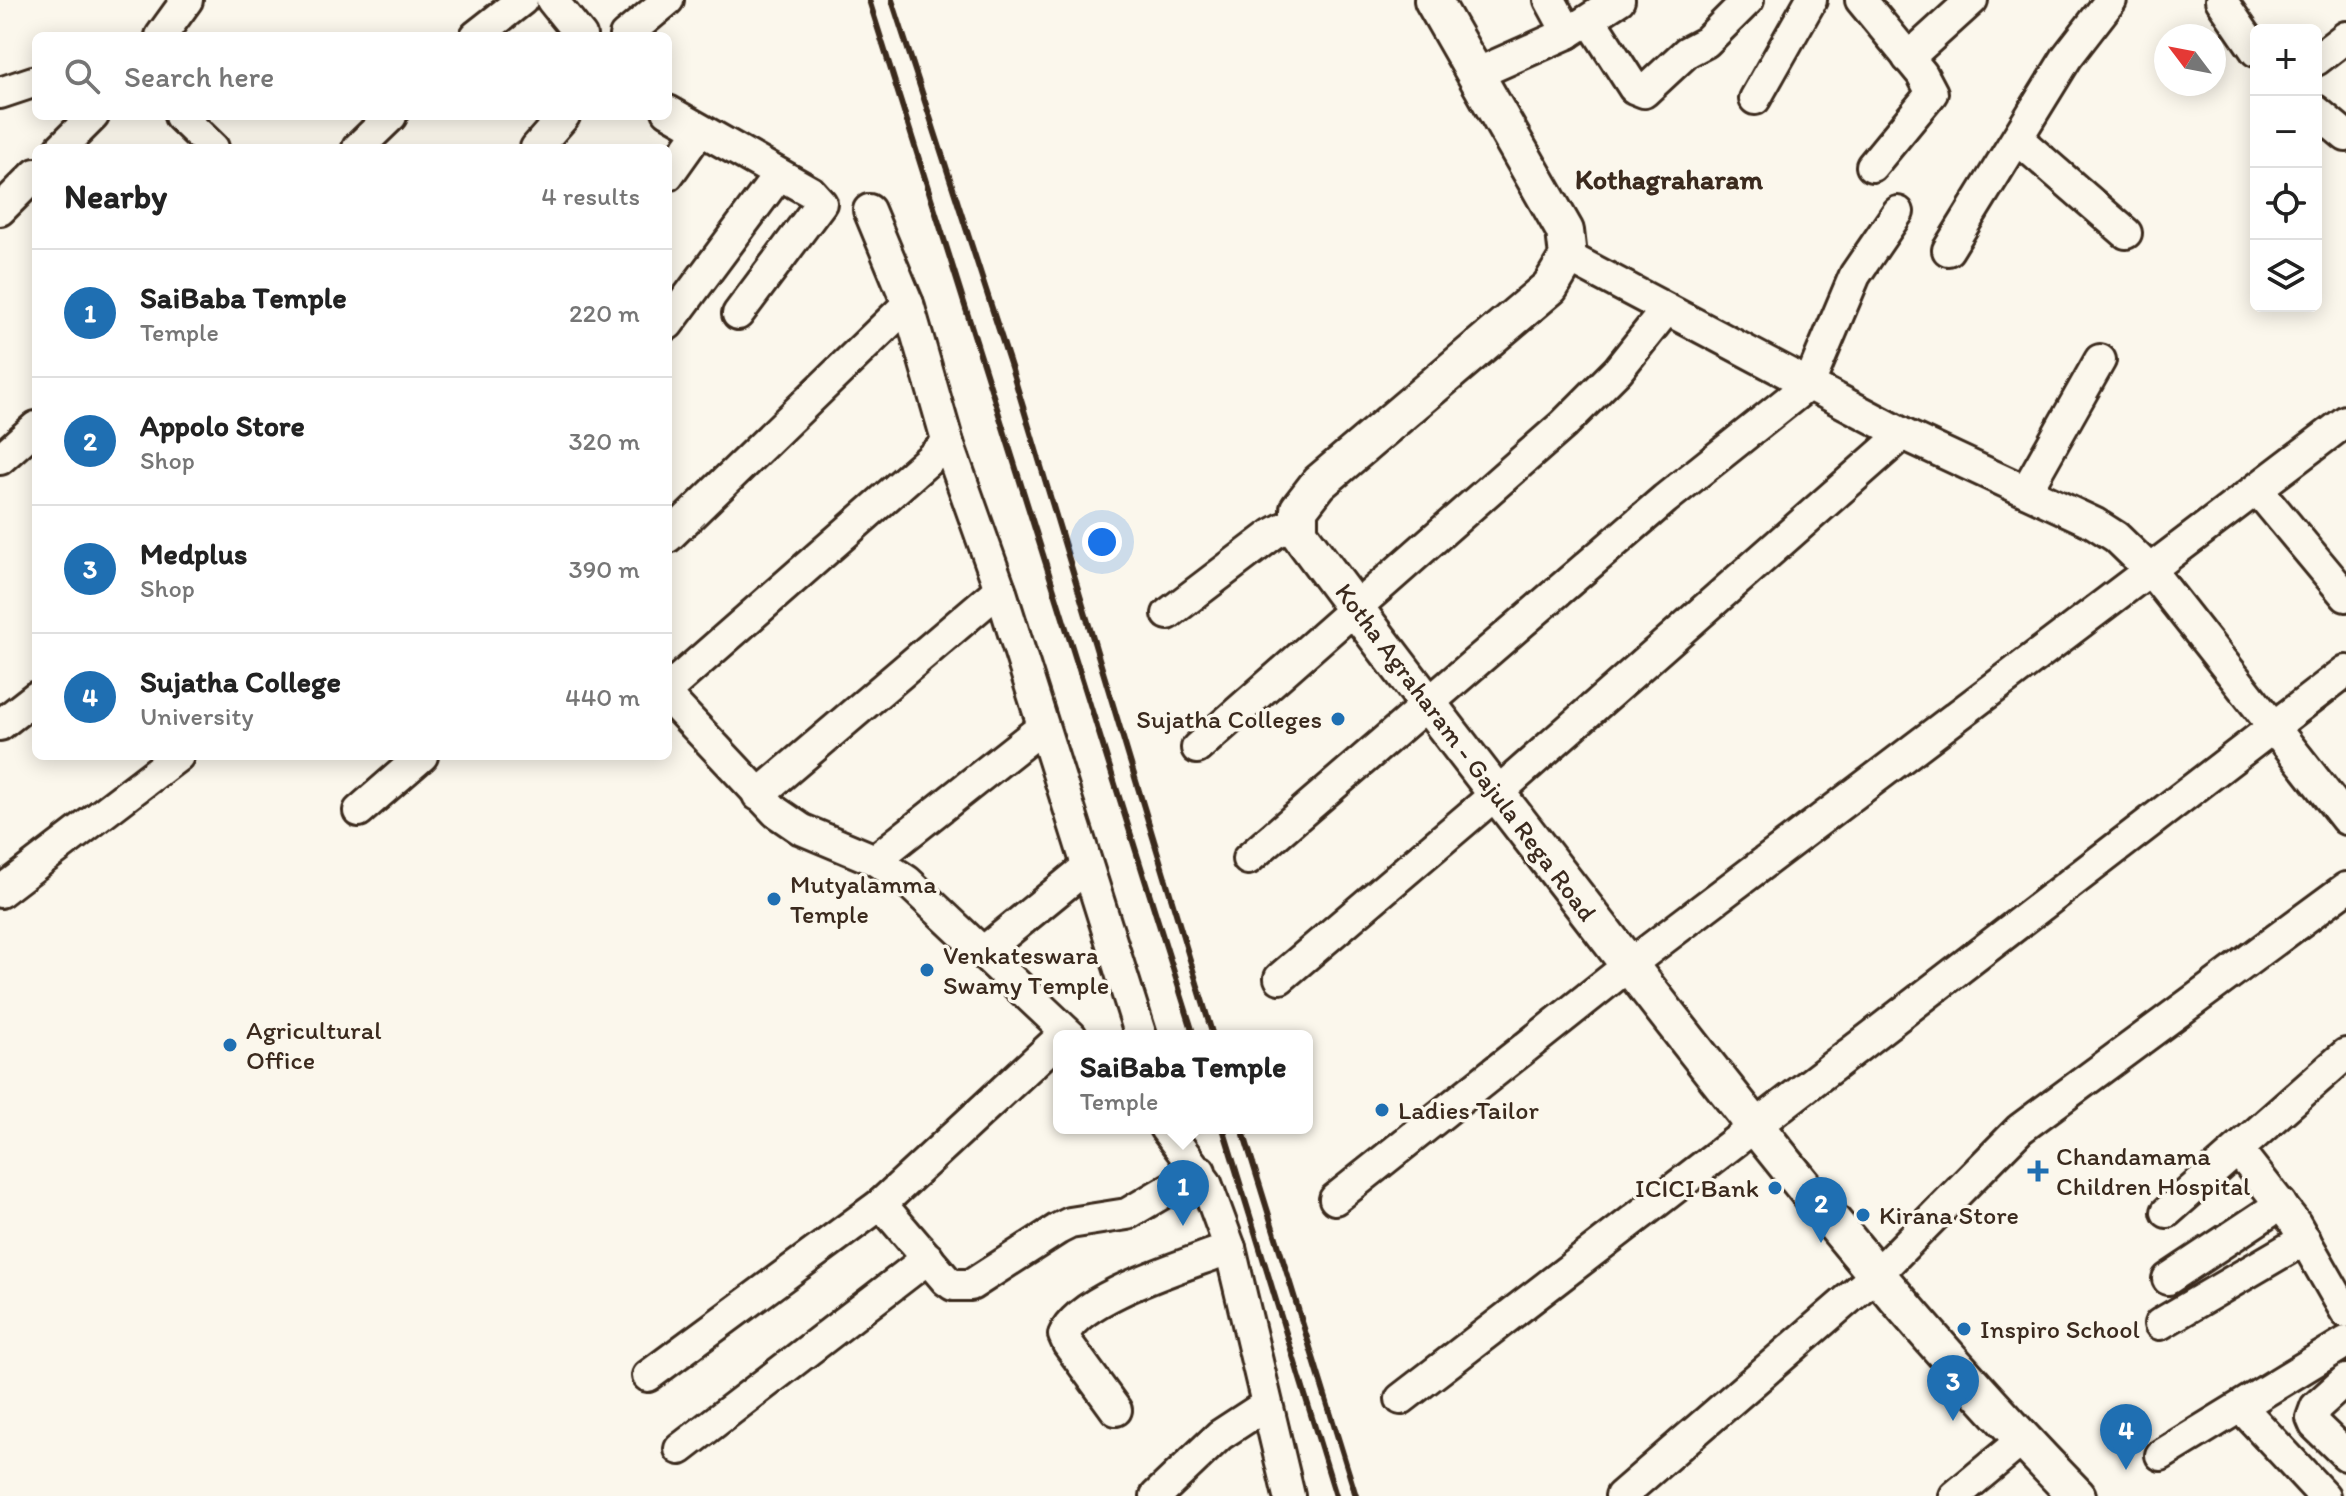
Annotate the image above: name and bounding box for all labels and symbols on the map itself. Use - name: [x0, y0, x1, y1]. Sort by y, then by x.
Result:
- north arrow: [2154, 24, 2226, 96]
- district label: Kothagraharam: [1575, 162, 1763, 196]
- your location: [1082, 522, 1122, 562]
- street label: Kotha Agraharam - Gajula Rega Road: [1328, 577, 1604, 927]
- place label: Sujatha Colleges: [1136, 703, 1322, 735]
- marker: Sujatha Colleges: [1329, 710, 1347, 728]
- place label: Mutyalamma Temple: [790, 868, 937, 930]
- marker: Mutyalamma Temple: [765, 890, 783, 908]
- place label: Venkateswara Swamy Temple: [943, 939, 1109, 1001]
- marker: Venkateswara Swamy Temple: [918, 961, 936, 979]
- place label: Agricultural Office: [246, 1014, 382, 1076]
- marker: Agricultural Office: [221, 1036, 239, 1054]
- place label: Ladies Tailor: [1398, 1094, 1539, 1126]
- marker: Ladies Tailor: [1373, 1101, 1391, 1119]
- place label: Chandamama Children Hospital: [2056, 1140, 2250, 1202]
- pin: 1: [1157, 1160, 1209, 1226]
- marker: Chandamama Children Hospital: [2027, 1160, 2049, 1182]
- place label: ICICI Bank: [1635, 1172, 1759, 1204]
- pin: 2: [1795, 1177, 1847, 1243]
- marker: ICICI Bank: [1766, 1179, 1784, 1197]
- place label: Kirana Store: [1879, 1199, 2019, 1231]
- marker: Kirana Store: [1854, 1206, 1872, 1224]
- place label: Inspiro School: [1980, 1313, 2140, 1345]
- marker: Inspiro School: [1955, 1320, 1973, 1338]
- pin: 3: [1927, 1355, 1979, 1421]
- pin: 4: [2100, 1404, 2152, 1470]

